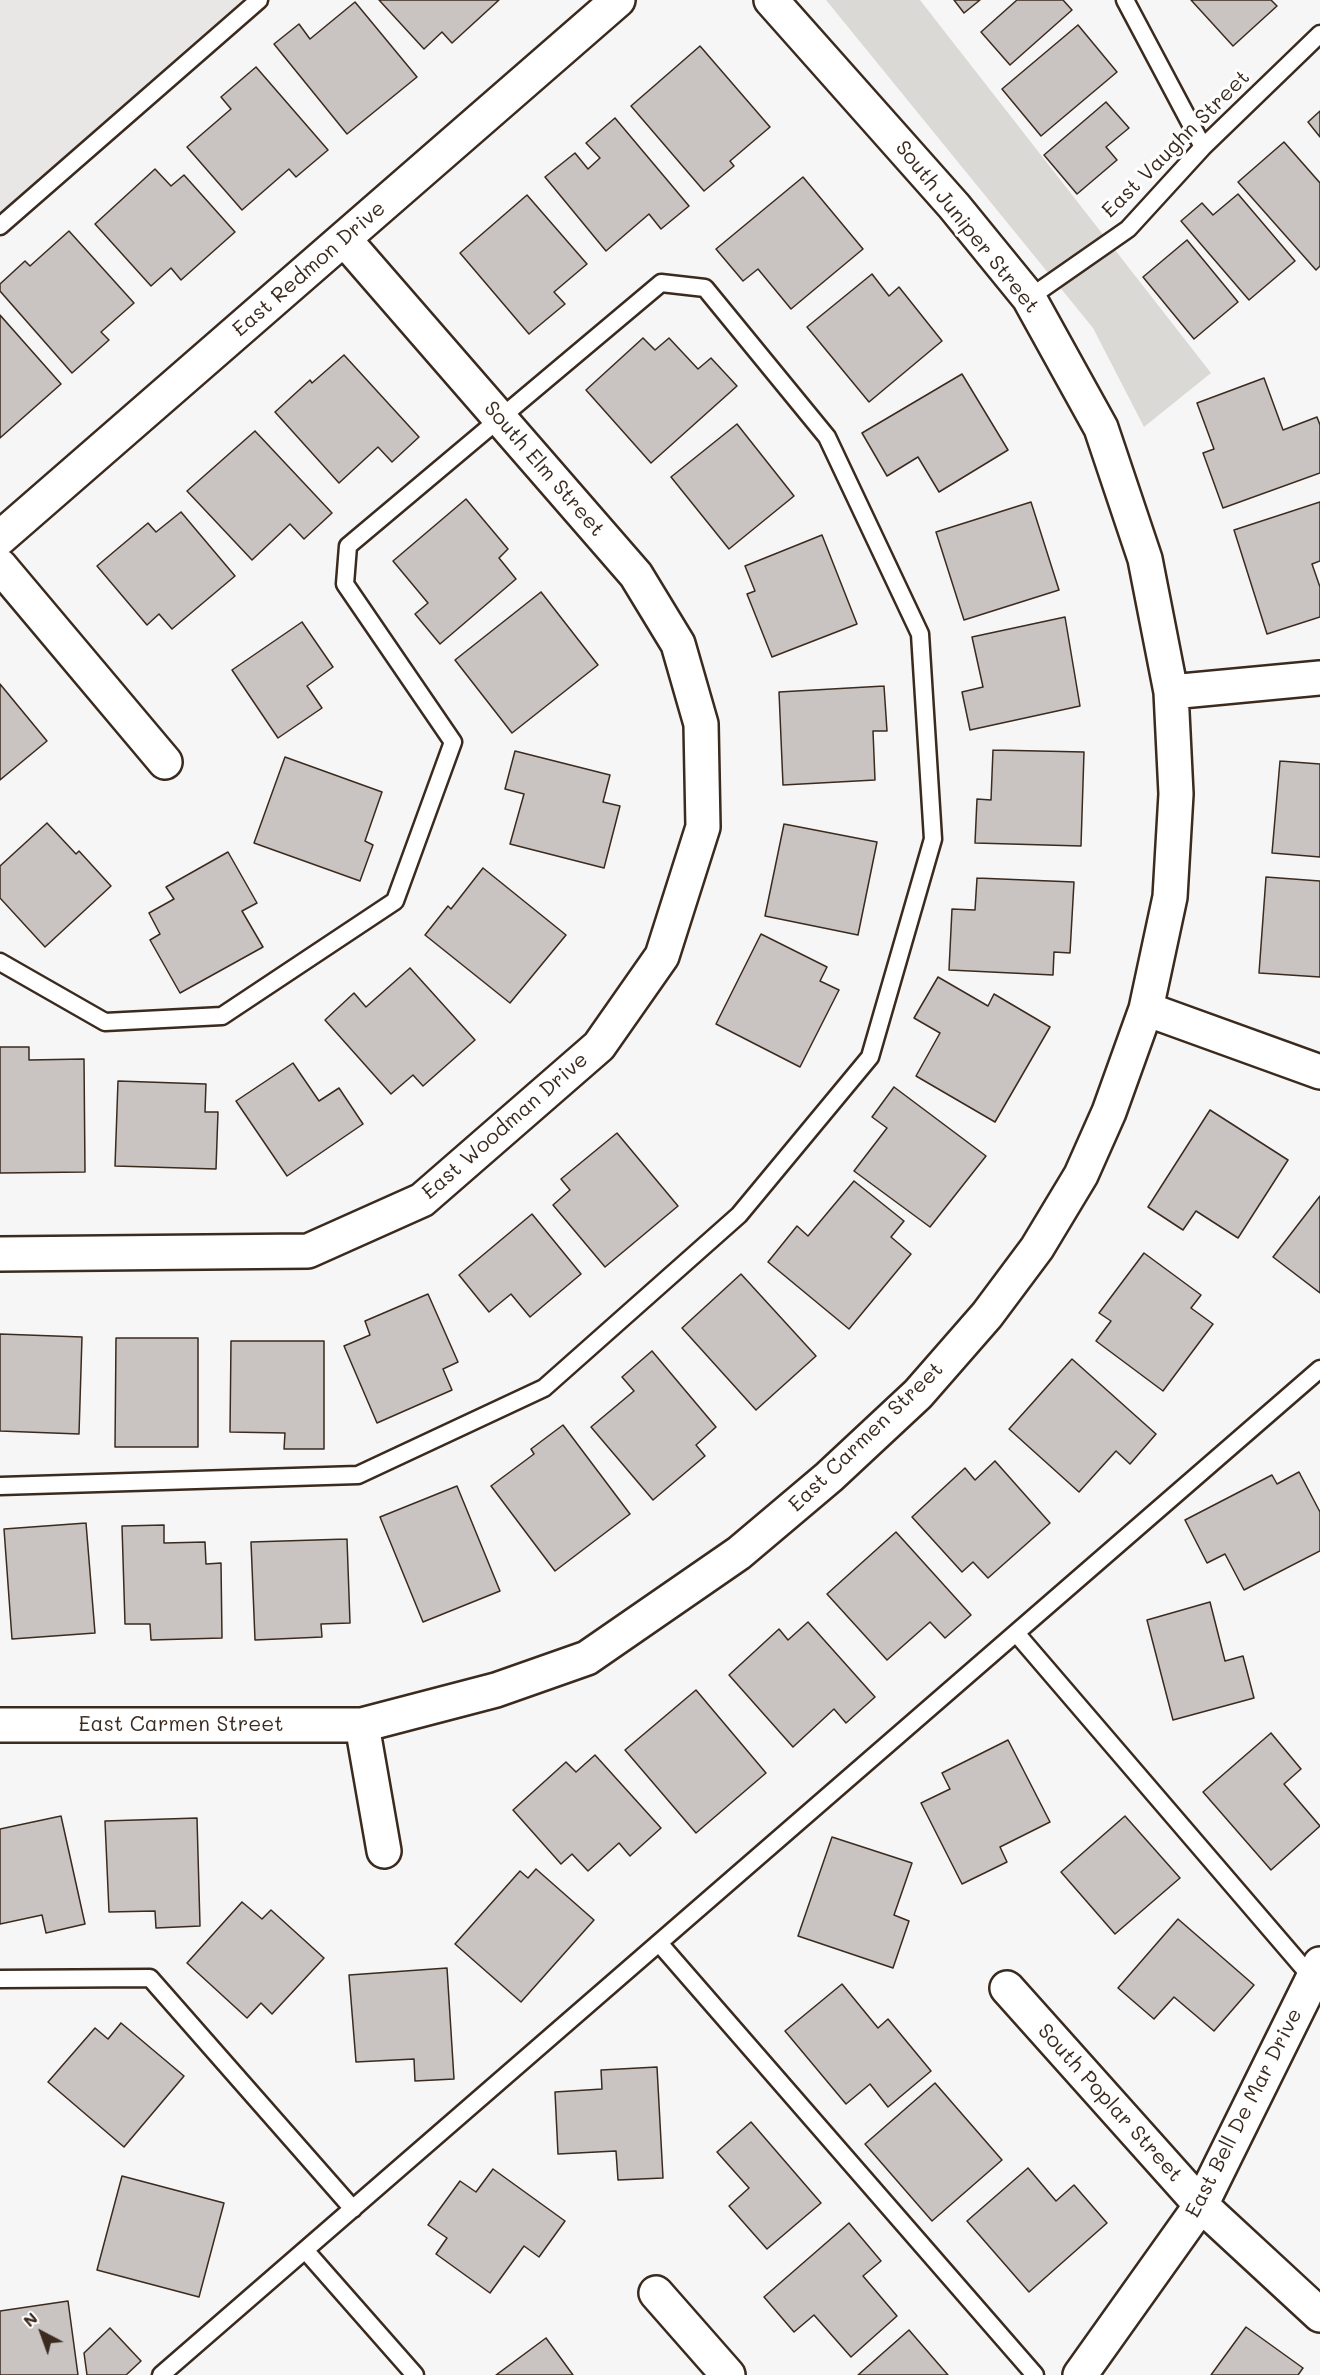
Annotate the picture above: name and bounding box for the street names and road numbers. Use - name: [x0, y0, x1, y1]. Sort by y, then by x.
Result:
- street label: East Vaughn Street: [1097, 65, 1255, 223]
- street label: South Juniper Street: [890, 136, 1044, 318]
- street label: East Redmon Drive: [227, 196, 391, 342]
- street label: South Elm Street: [478, 396, 610, 542]
- street label: East Woodman Drive: [417, 1047, 593, 1205]
- street label: East Carmen Street: [784, 1357, 948, 1517]
- street label: East Carmen Street: [79, 1712, 283, 1738]
- street label: East Bell De Mar Drive: [1180, 2004, 1308, 2222]
- street label: South Poplar Street: [1032, 2019, 1188, 2187]

